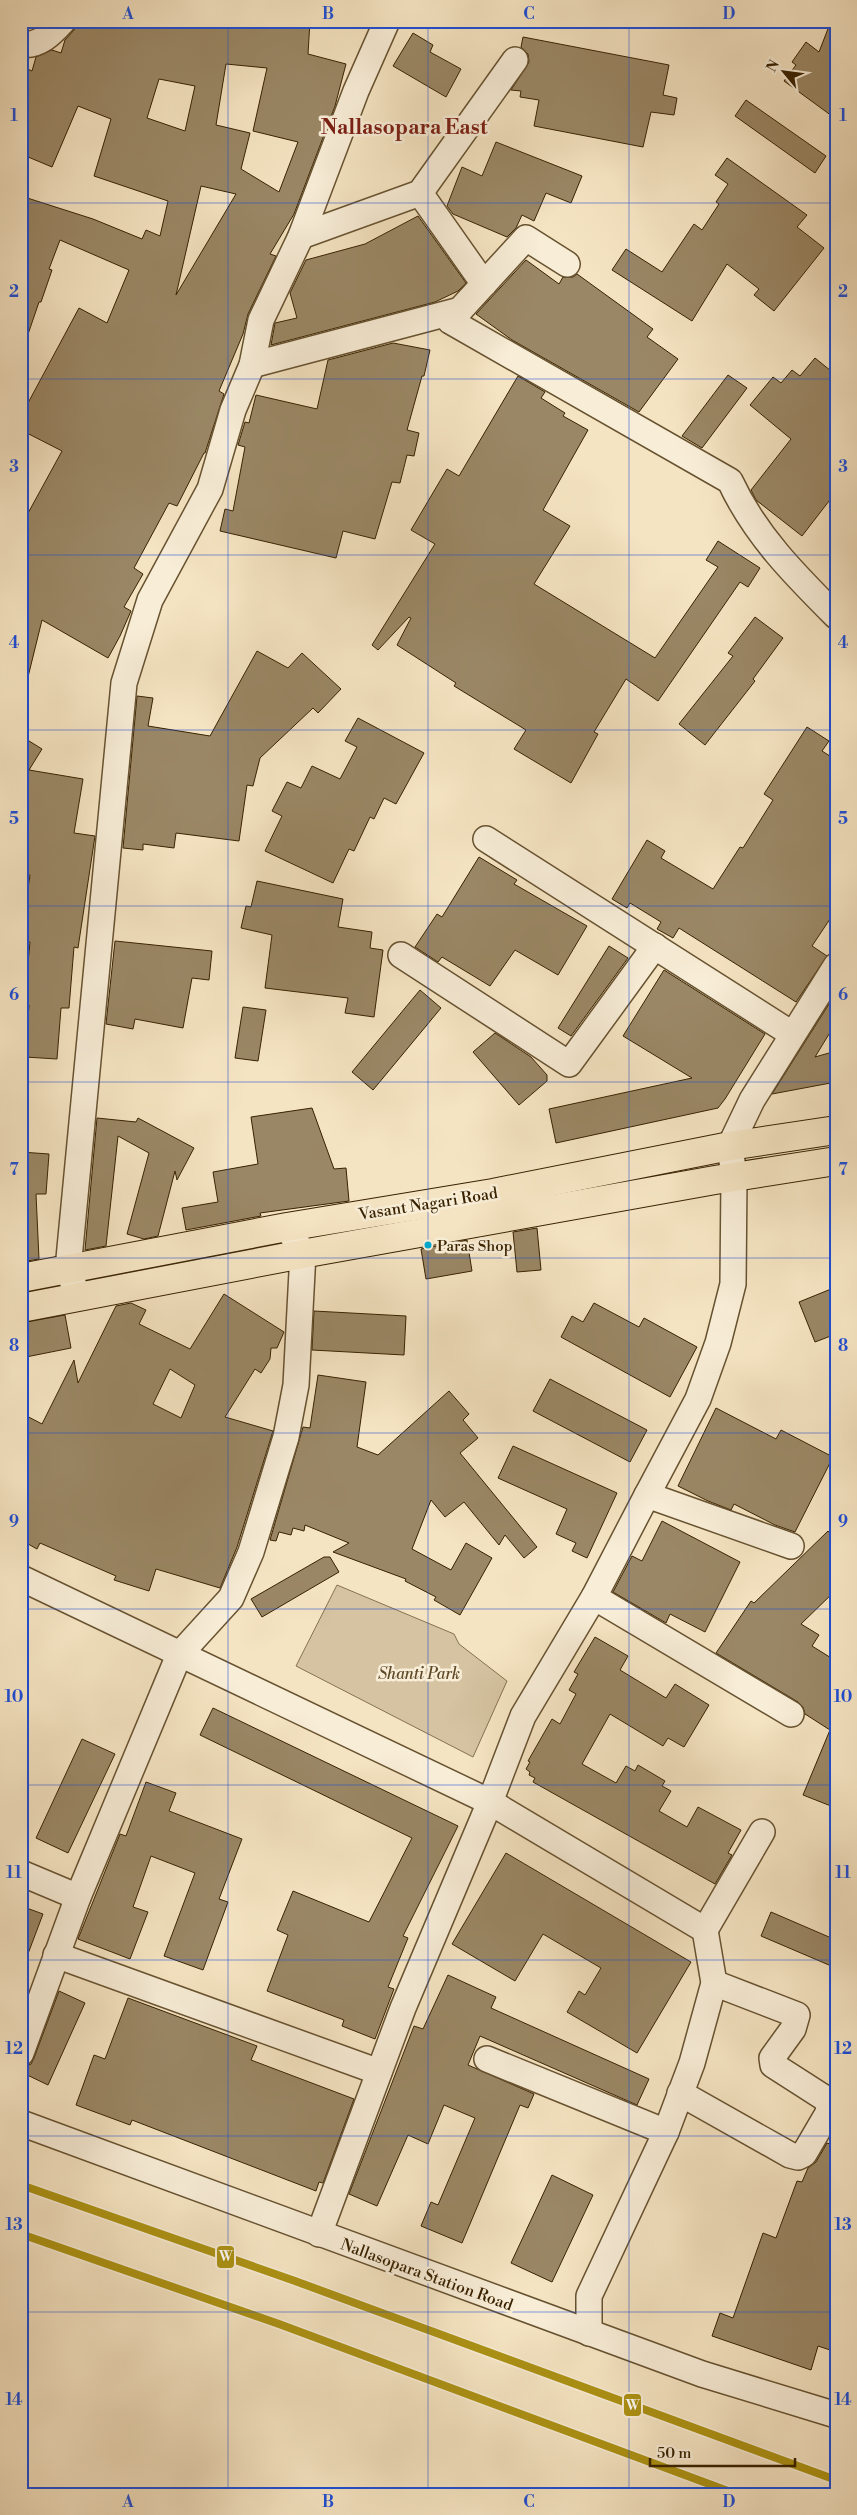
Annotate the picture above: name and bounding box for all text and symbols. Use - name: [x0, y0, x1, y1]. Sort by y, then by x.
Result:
- text: A: [121, 4, 134, 24]
- text: B: [322, 4, 334, 24]
- text: C: [523, 4, 535, 24]
- text: D: [723, 4, 736, 24]
- north arrow: [760, 48, 810, 98]
- text: N: [763, 57, 784, 75]
- text: 1: [10, 106, 18, 126]
- text: 1: [839, 106, 847, 126]
- district label: Nallasopara East: [321, 115, 488, 141]
- text: 2: [9, 282, 19, 302]
- text: 2: [838, 282, 848, 302]
- text: 3: [9, 457, 19, 477]
- text: 3: [838, 457, 848, 477]
- text: 4: [9, 633, 20, 653]
- text: 4: [838, 633, 849, 653]
- text: 5: [9, 809, 19, 829]
- text: 5: [838, 809, 848, 829]
- text: 6: [9, 985, 19, 1005]
- text: 6: [838, 985, 848, 1005]
- text: 7: [9, 1160, 19, 1180]
- text: 7: [838, 1160, 848, 1180]
- street label: Vasant Nagari Road: [356, 1183, 499, 1225]
- place label: Paras Shop: [437, 1237, 512, 1256]
- marker: Paras Shop: [423, 1240, 433, 1250]
- text: 8: [9, 1336, 19, 1356]
- text: 8: [838, 1336, 848, 1356]
- text: 9: [9, 1512, 19, 1532]
- text: 9: [838, 1512, 848, 1532]
- park label: Shanti Park: [378, 1664, 460, 1684]
- text: 10: [5, 1687, 23, 1707]
- text: 10: [834, 1687, 852, 1707]
- text: 11: [6, 1863, 22, 1883]
- text: 11: [835, 1863, 851, 1883]
- text: 12: [5, 2039, 23, 2059]
- text: 12: [834, 2039, 852, 2059]
- text: 13: [5, 2215, 23, 2235]
- text: 13: [834, 2215, 852, 2235]
- street label: Nallasopara Station Road: [338, 2234, 516, 2315]
- line badge: W: [216, 2245, 235, 2269]
- text: W: [218, 2248, 234, 2266]
- text: 14: [5, 2390, 23, 2410]
- text: 14: [834, 2390, 852, 2410]
- line badge: W: [623, 2393, 642, 2417]
- text: W: [625, 2397, 641, 2415]
- scale bar: [650, 2435, 794, 2467]
- text: 50 m: [657, 2444, 691, 2463]
- text: A: [121, 2492, 134, 2512]
- text: B: [322, 2492, 334, 2512]
- text: C: [523, 2492, 535, 2512]
- text: D: [723, 2492, 736, 2512]

